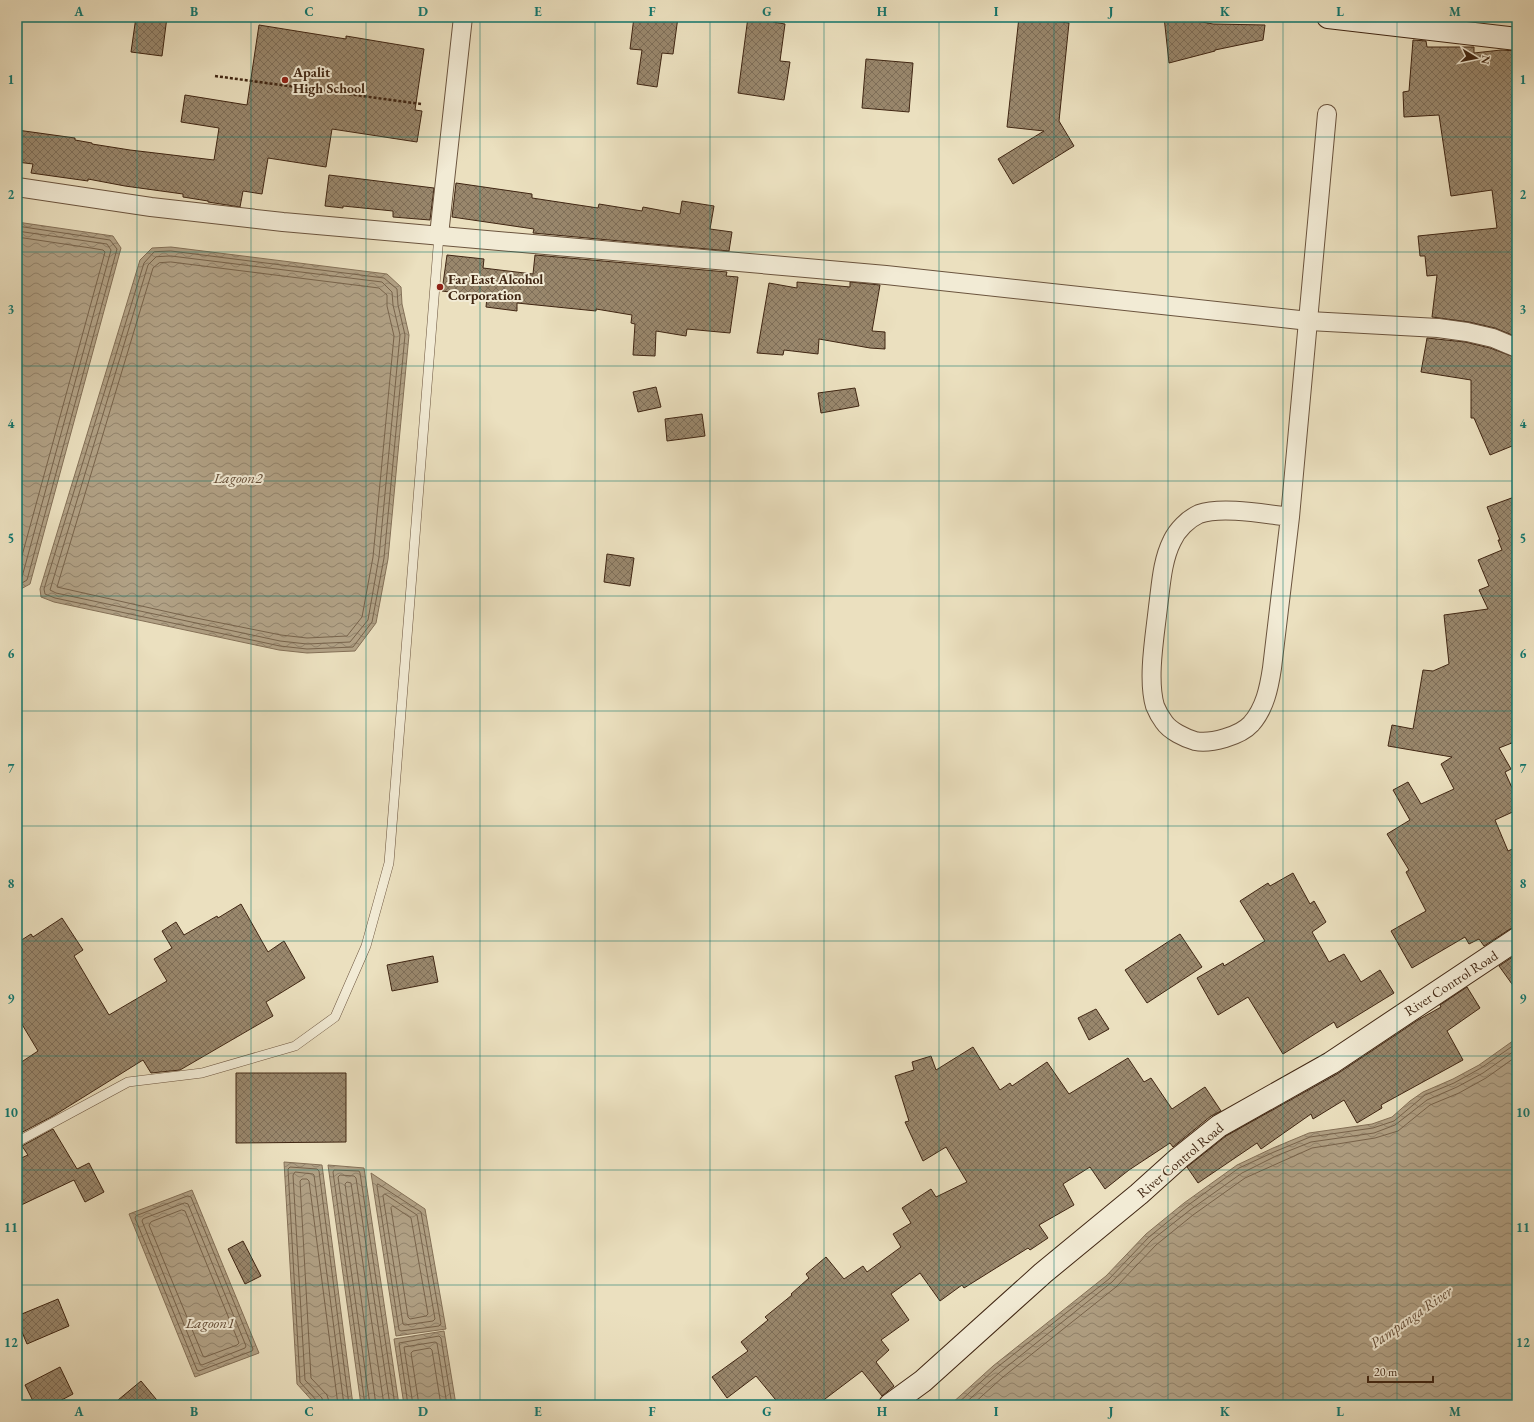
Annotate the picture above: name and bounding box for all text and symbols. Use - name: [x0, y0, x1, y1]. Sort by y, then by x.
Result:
- text: A: [73, 3, 84, 20]
- text: B: [190, 3, 198, 20]
- text: C: [304, 3, 314, 20]
- text: D: [418, 3, 428, 20]
- text: E: [534, 3, 542, 20]
- text: F: [648, 3, 656, 20]
- text: G: [762, 3, 772, 20]
- text: H: [877, 3, 888, 20]
- text: I: [994, 3, 999, 20]
- text: J: [1107, 3, 1114, 20]
- text: K: [1220, 3, 1231, 20]
- text: L: [1336, 3, 1344, 20]
- text: M: [1449, 3, 1461, 20]
- north arrow: [1456, 38, 1496, 78]
- text: N: [1478, 54, 1494, 65]
- place label: Apalit High School: [292, 63, 365, 97]
- text: 1: [8, 71, 15, 88]
- text: 1: [1520, 71, 1527, 88]
- marker: Apalit High School: [280, 75, 290, 85]
- text: 2: [8, 186, 15, 203]
- text: 2: [1520, 186, 1527, 203]
- place label: Far East Alcohol Corporation: [448, 270, 543, 304]
- marker: Far East Alcohol Corporation: [435, 282, 445, 292]
- text: 3: [8, 301, 15, 318]
- text: 3: [1520, 301, 1527, 318]
- text: 4: [8, 415, 15, 432]
- text: 4: [1520, 415, 1527, 432]
- water label: Lagoon2: [213, 468, 263, 487]
- text: 5: [8, 530, 14, 547]
- text: 5: [1520, 530, 1526, 547]
- text: 6: [8, 645, 15, 662]
- text: 6: [1520, 645, 1527, 662]
- text: 7: [8, 760, 15, 777]
- text: 7: [1520, 760, 1527, 777]
- text: 8: [8, 875, 15, 892]
- text: 8: [1520, 875, 1527, 892]
- street label: River Control Road: [1401, 946, 1502, 1020]
- text: 9: [8, 990, 15, 1007]
- text: 9: [1520, 990, 1527, 1007]
- text: 10: [4, 1104, 18, 1121]
- text: 10: [1516, 1104, 1530, 1121]
- street label: River Control Road: [1133, 1118, 1228, 1201]
- text: 11: [4, 1219, 18, 1236]
- text: 11: [1516, 1219, 1530, 1236]
- water label: Pampanga River: [1366, 1280, 1457, 1352]
- water label: Lagoon1: [185, 1313, 234, 1332]
- text: 12: [4, 1334, 18, 1351]
- text: 12: [1516, 1334, 1530, 1351]
- scale bar: [1368, 1358, 1433, 1384]
- text: 20 m: [1374, 1364, 1398, 1380]
- text: A: [73, 1403, 84, 1420]
- text: B: [190, 1403, 198, 1420]
- text: C: [304, 1403, 314, 1420]
- text: D: [418, 1403, 428, 1420]
- text: E: [534, 1403, 542, 1420]
- text: F: [648, 1403, 656, 1420]
- text: G: [762, 1403, 772, 1420]
- text: H: [877, 1403, 888, 1420]
- text: I: [994, 1403, 999, 1420]
- text: J: [1107, 1403, 1114, 1420]
- text: K: [1220, 1403, 1231, 1420]
- text: L: [1336, 1403, 1344, 1420]
- text: M: [1449, 1403, 1461, 1420]

